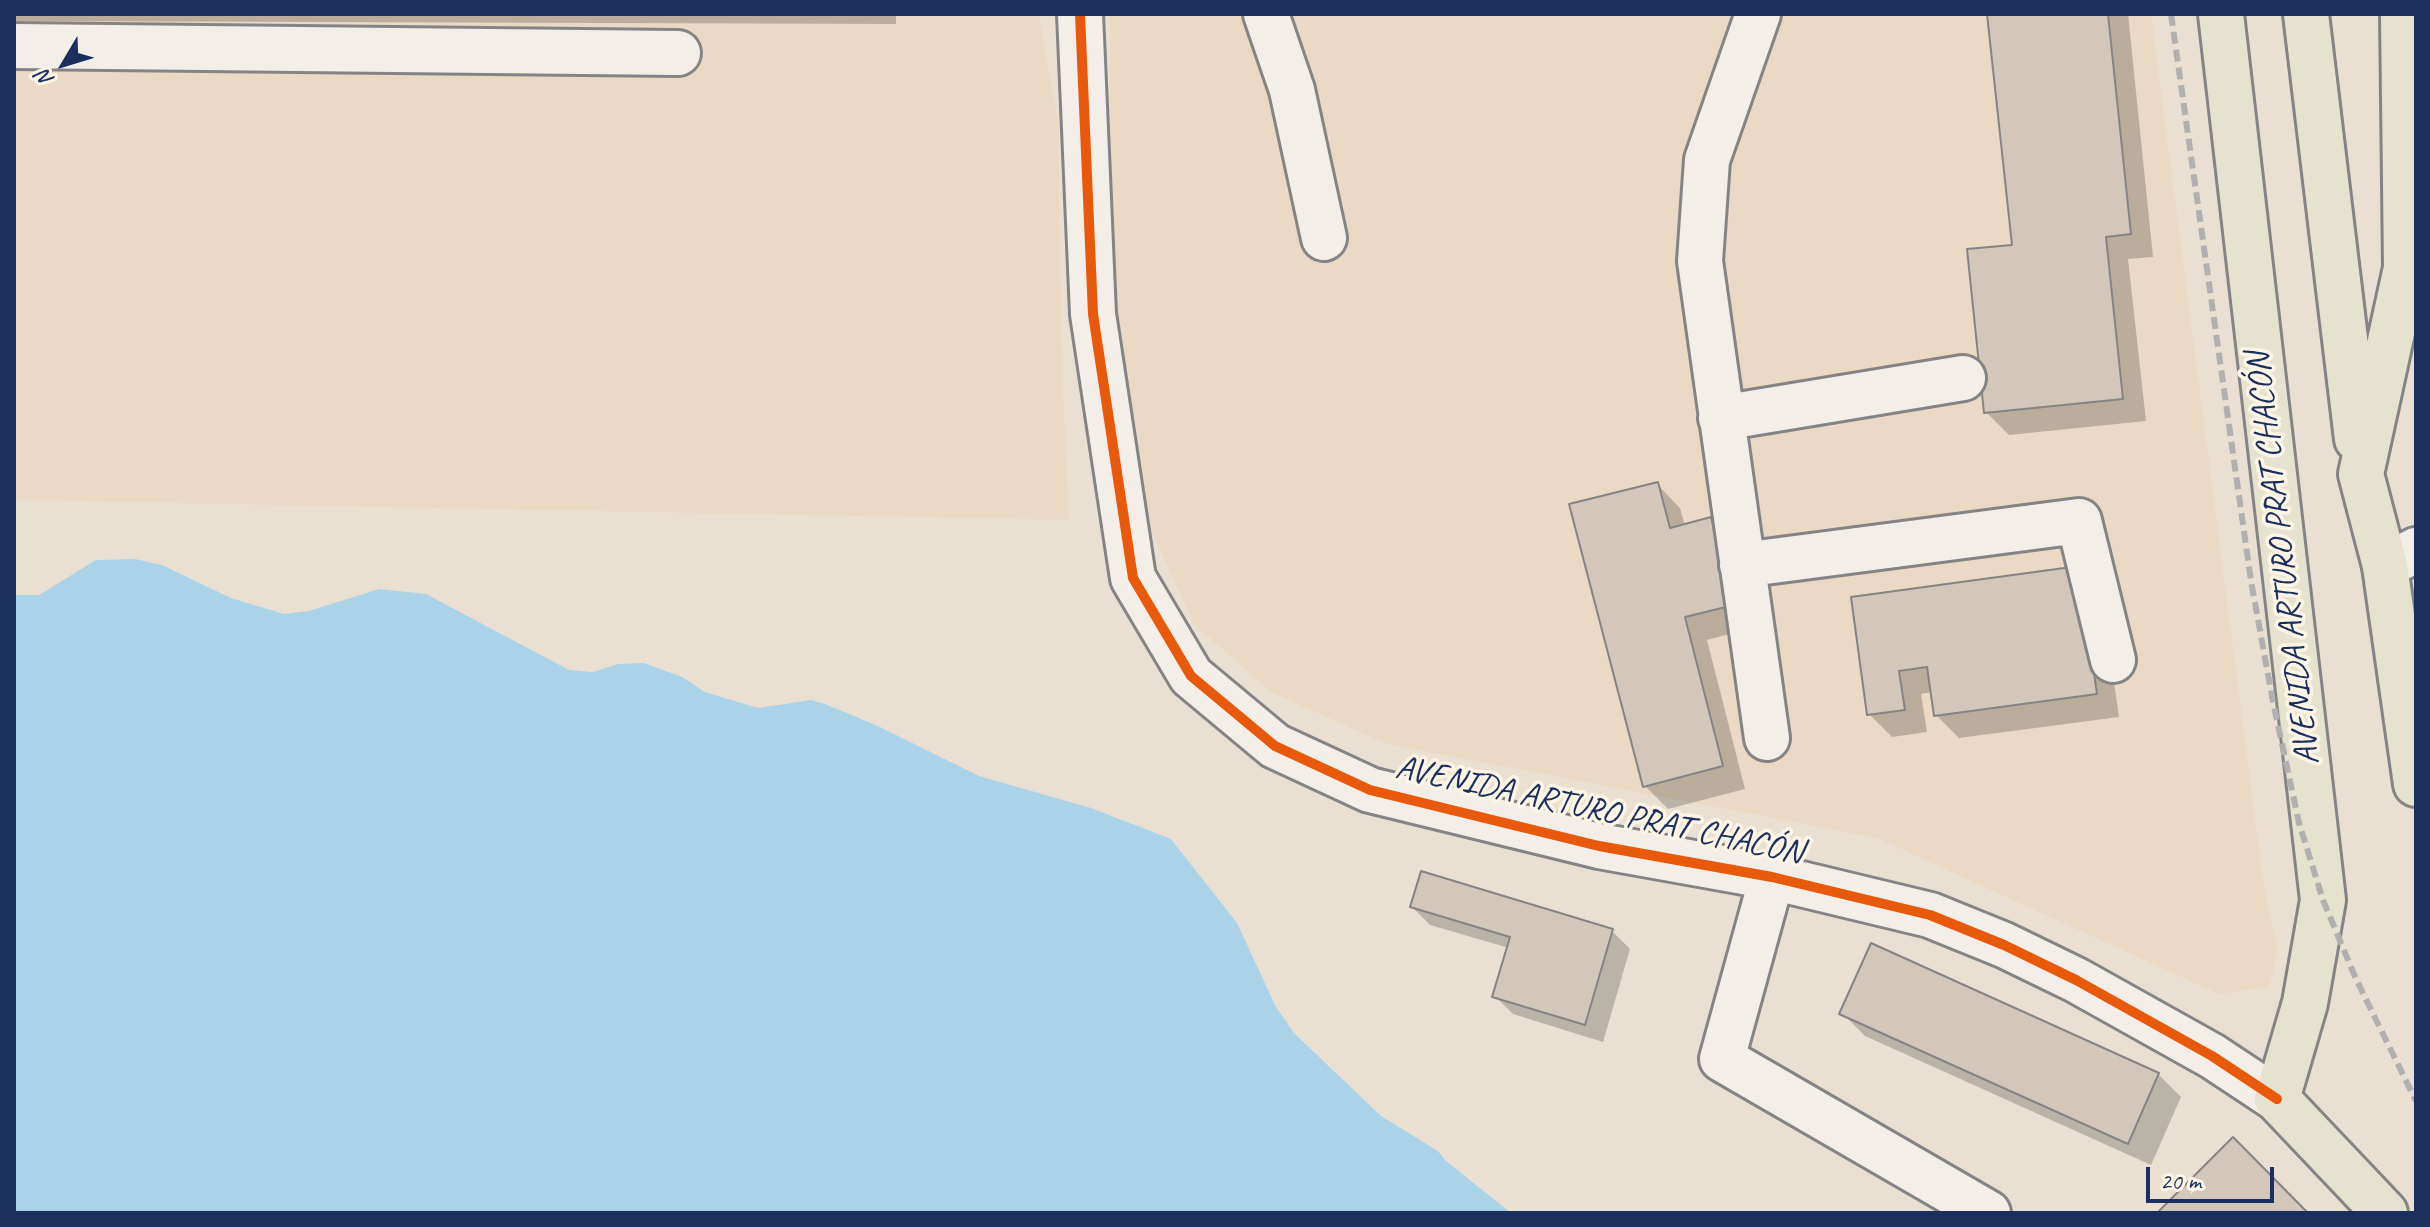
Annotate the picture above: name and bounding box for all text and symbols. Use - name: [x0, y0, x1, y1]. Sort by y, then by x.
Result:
- north arrow: [24, 24, 104, 104]
- text: N: [30, 65, 60, 93]
- street label: AVENIDA ARTURO PRAT CHACÓN: [2238, 351, 2330, 767]
- street label: AVENIDA ARTURO PRAT CHACÓN: [1392, 748, 1806, 874]
- scale bar: [2150, 1151, 2278, 1201]
- text: 20 m: [2160, 1166, 2201, 1196]

